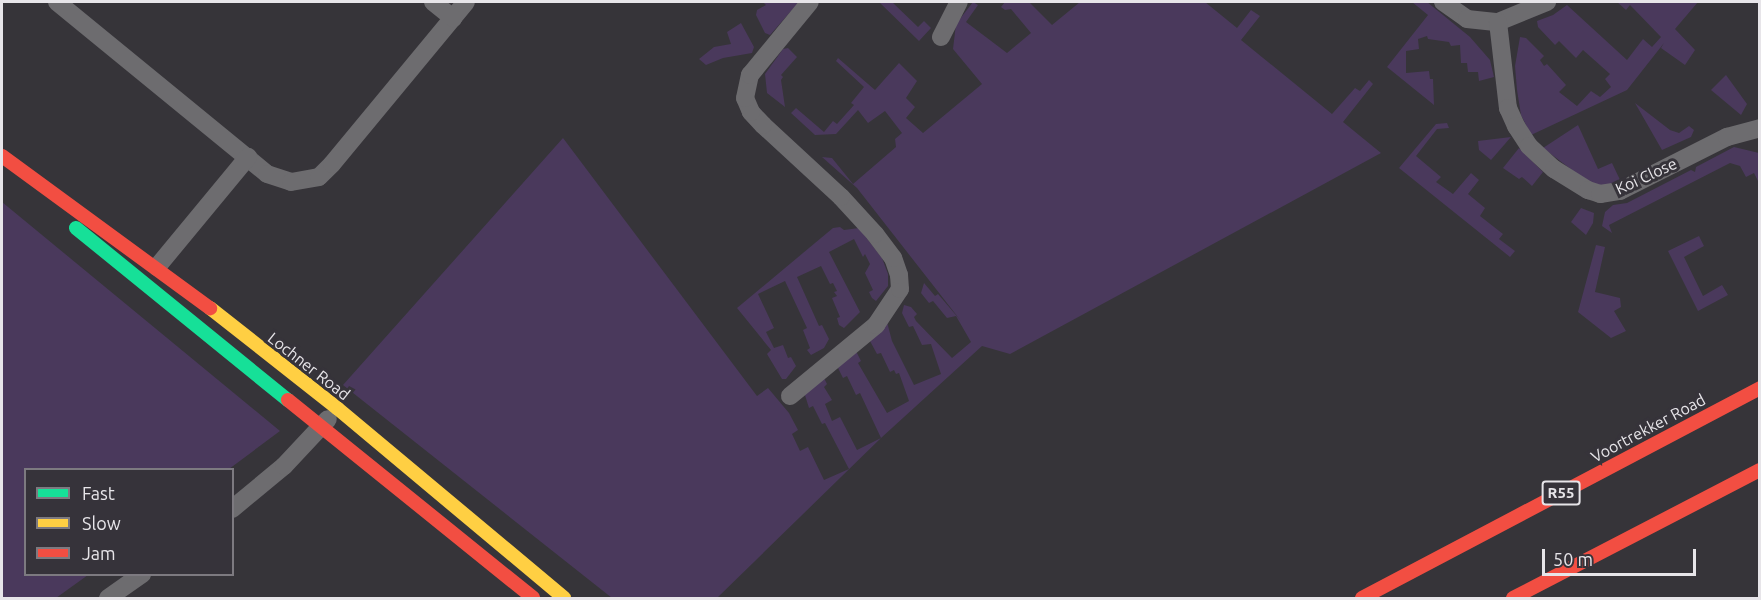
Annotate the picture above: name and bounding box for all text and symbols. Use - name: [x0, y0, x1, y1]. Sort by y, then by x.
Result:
- street label: Koi Close: [1612, 153, 1680, 199]
- street label: Lochner Road: [264, 328, 354, 404]
- street label: Voortrekker Road: [1587, 390, 1709, 466]
- legend: [24, 468, 234, 576]
- road number: R55: [1542, 481, 1580, 505]
- text: Fast: [82, 483, 115, 503]
- text: Slow: [82, 513, 121, 533]
- scale bar: [1545, 537, 1700, 575]
- text: Jam: [82, 543, 116, 563]
- text: 50 m: [1553, 549, 1593, 569]

